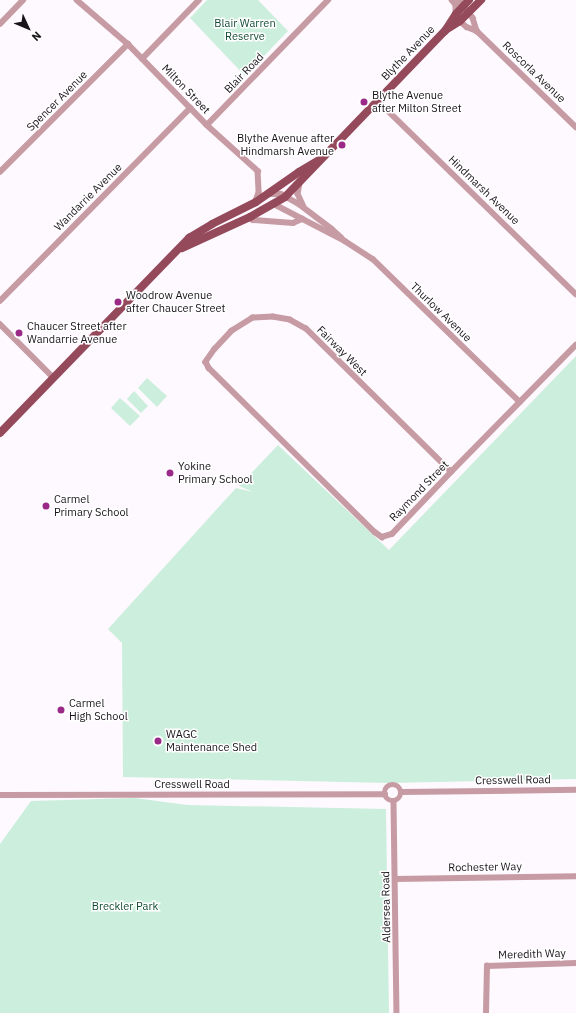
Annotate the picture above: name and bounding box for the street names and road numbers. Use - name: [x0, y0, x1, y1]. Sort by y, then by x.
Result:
- street label: Blythe Avenue: [379, 23, 437, 83]
- street label: Roscorla Avenue: [500, 39, 568, 105]
- street label: Blair Road: [222, 50, 266, 96]
- street label: Milton Street: [159, 62, 213, 116]
- street label: Spencer Avenue: [24, 68, 90, 134]
- street label: Hindmarsh Avenue: [446, 153, 522, 227]
- street label: Wandarrie Avenue: [51, 160, 125, 234]
- street label: Thurlow Avenue: [408, 280, 474, 344]
- street label: Fairway West: [314, 323, 370, 379]
- street label: Raymond Street: [387, 458, 451, 524]
- street label: Cresswell Road: [475, 773, 551, 787]
- street label: Cresswell Road: [154, 777, 230, 791]
- street label: Rochester Way: [448, 860, 522, 874]
- street label: Aldersea Road: [379, 871, 393, 943]
- street label: Meredith Way: [498, 946, 566, 962]

